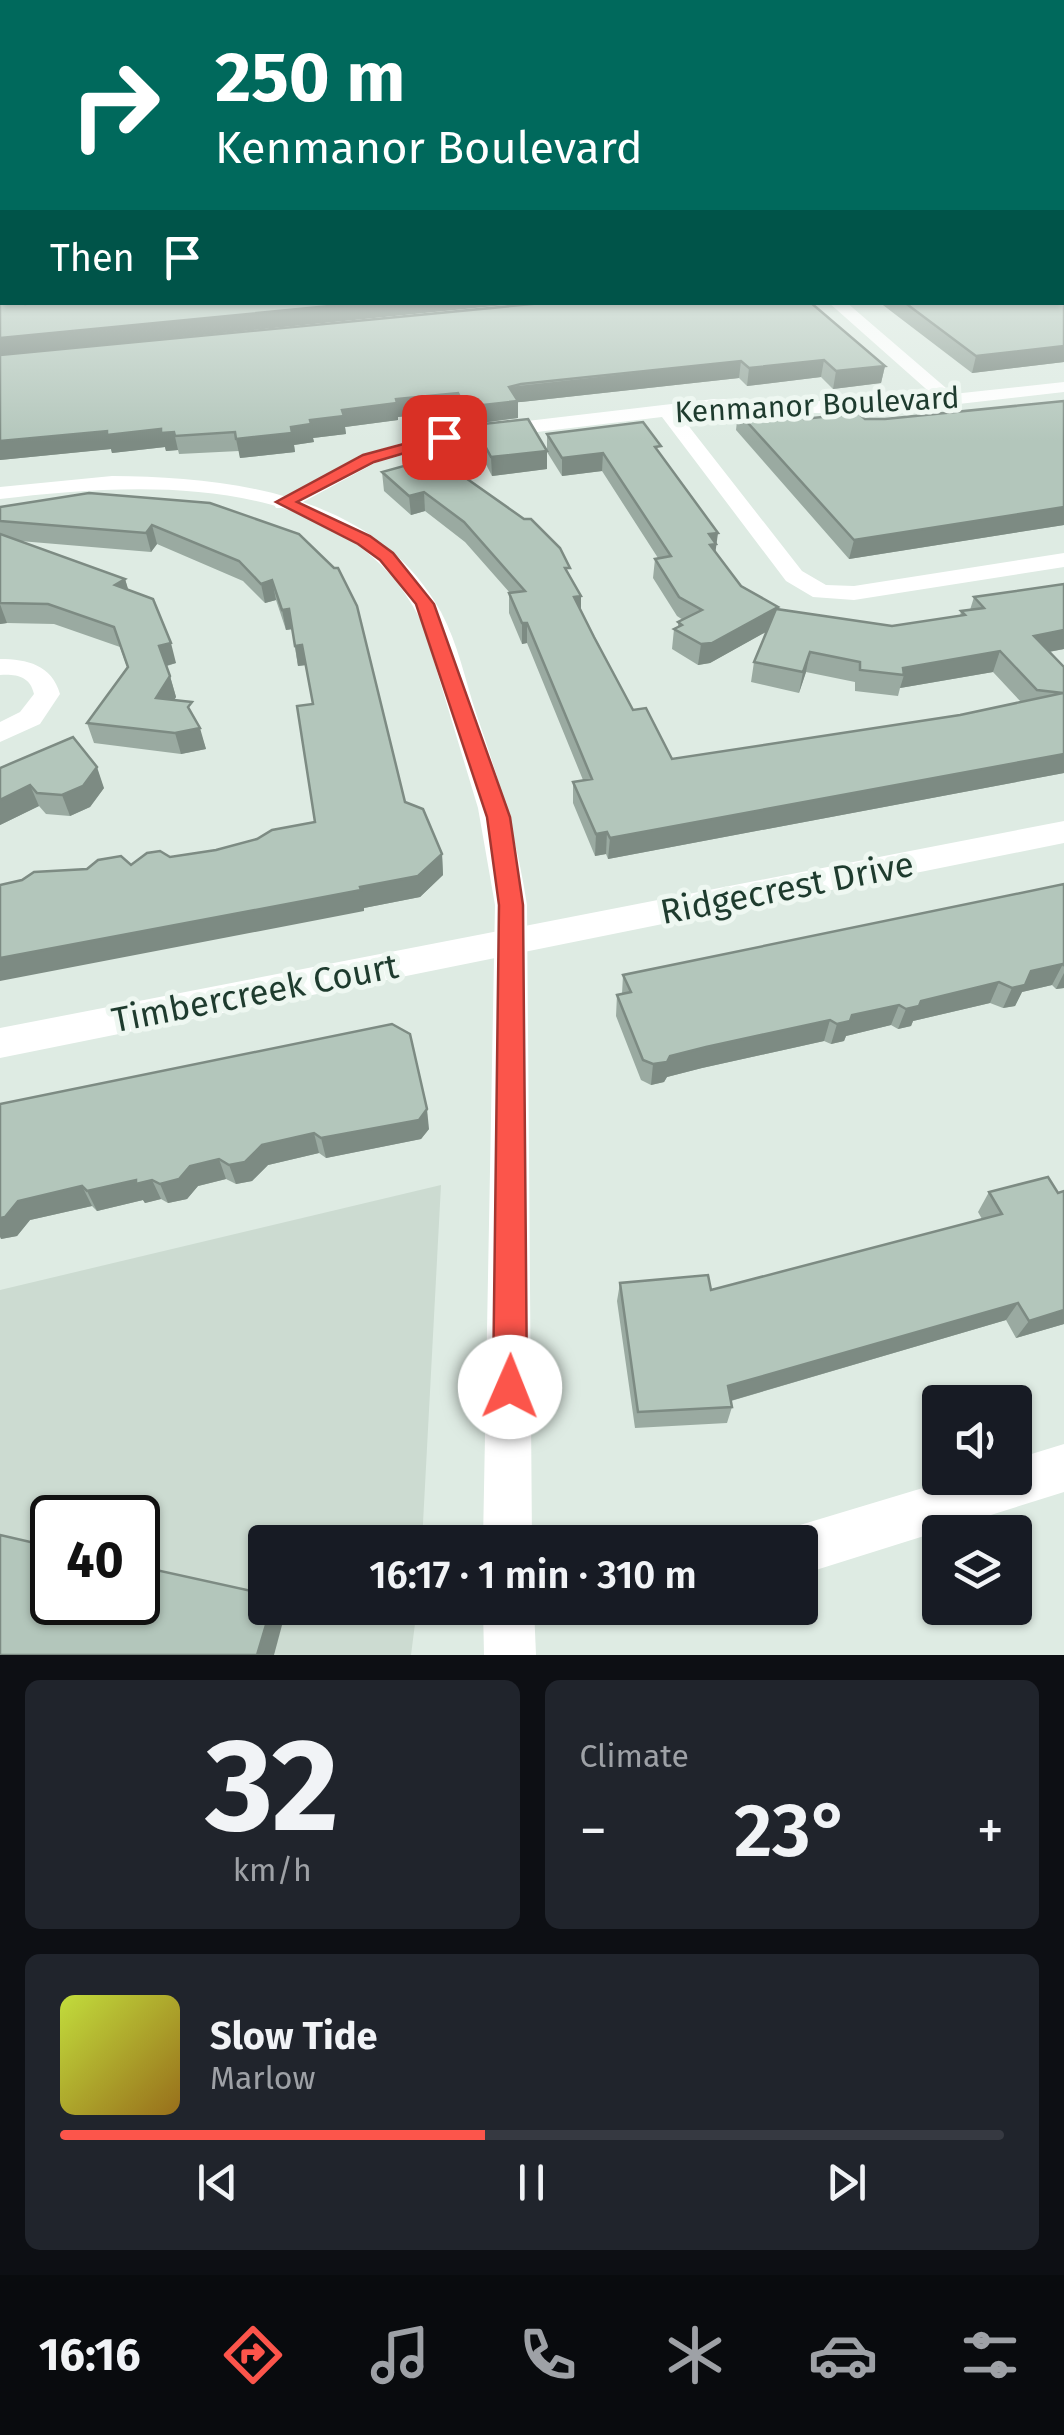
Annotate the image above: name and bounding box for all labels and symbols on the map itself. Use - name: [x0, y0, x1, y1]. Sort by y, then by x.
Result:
- street label: Kenmanor Boulevard: [674, 380, 960, 430]
- pin: [402, 395, 487, 480]
- street label: Ridgecrest Drive: [657, 843, 917, 933]
- street label: Timbercreek Court: [108, 945, 402, 1041]
- position arrow: [458, 1335, 562, 1439]
- speed limit sign: 40: [30, 1495, 160, 1625]

